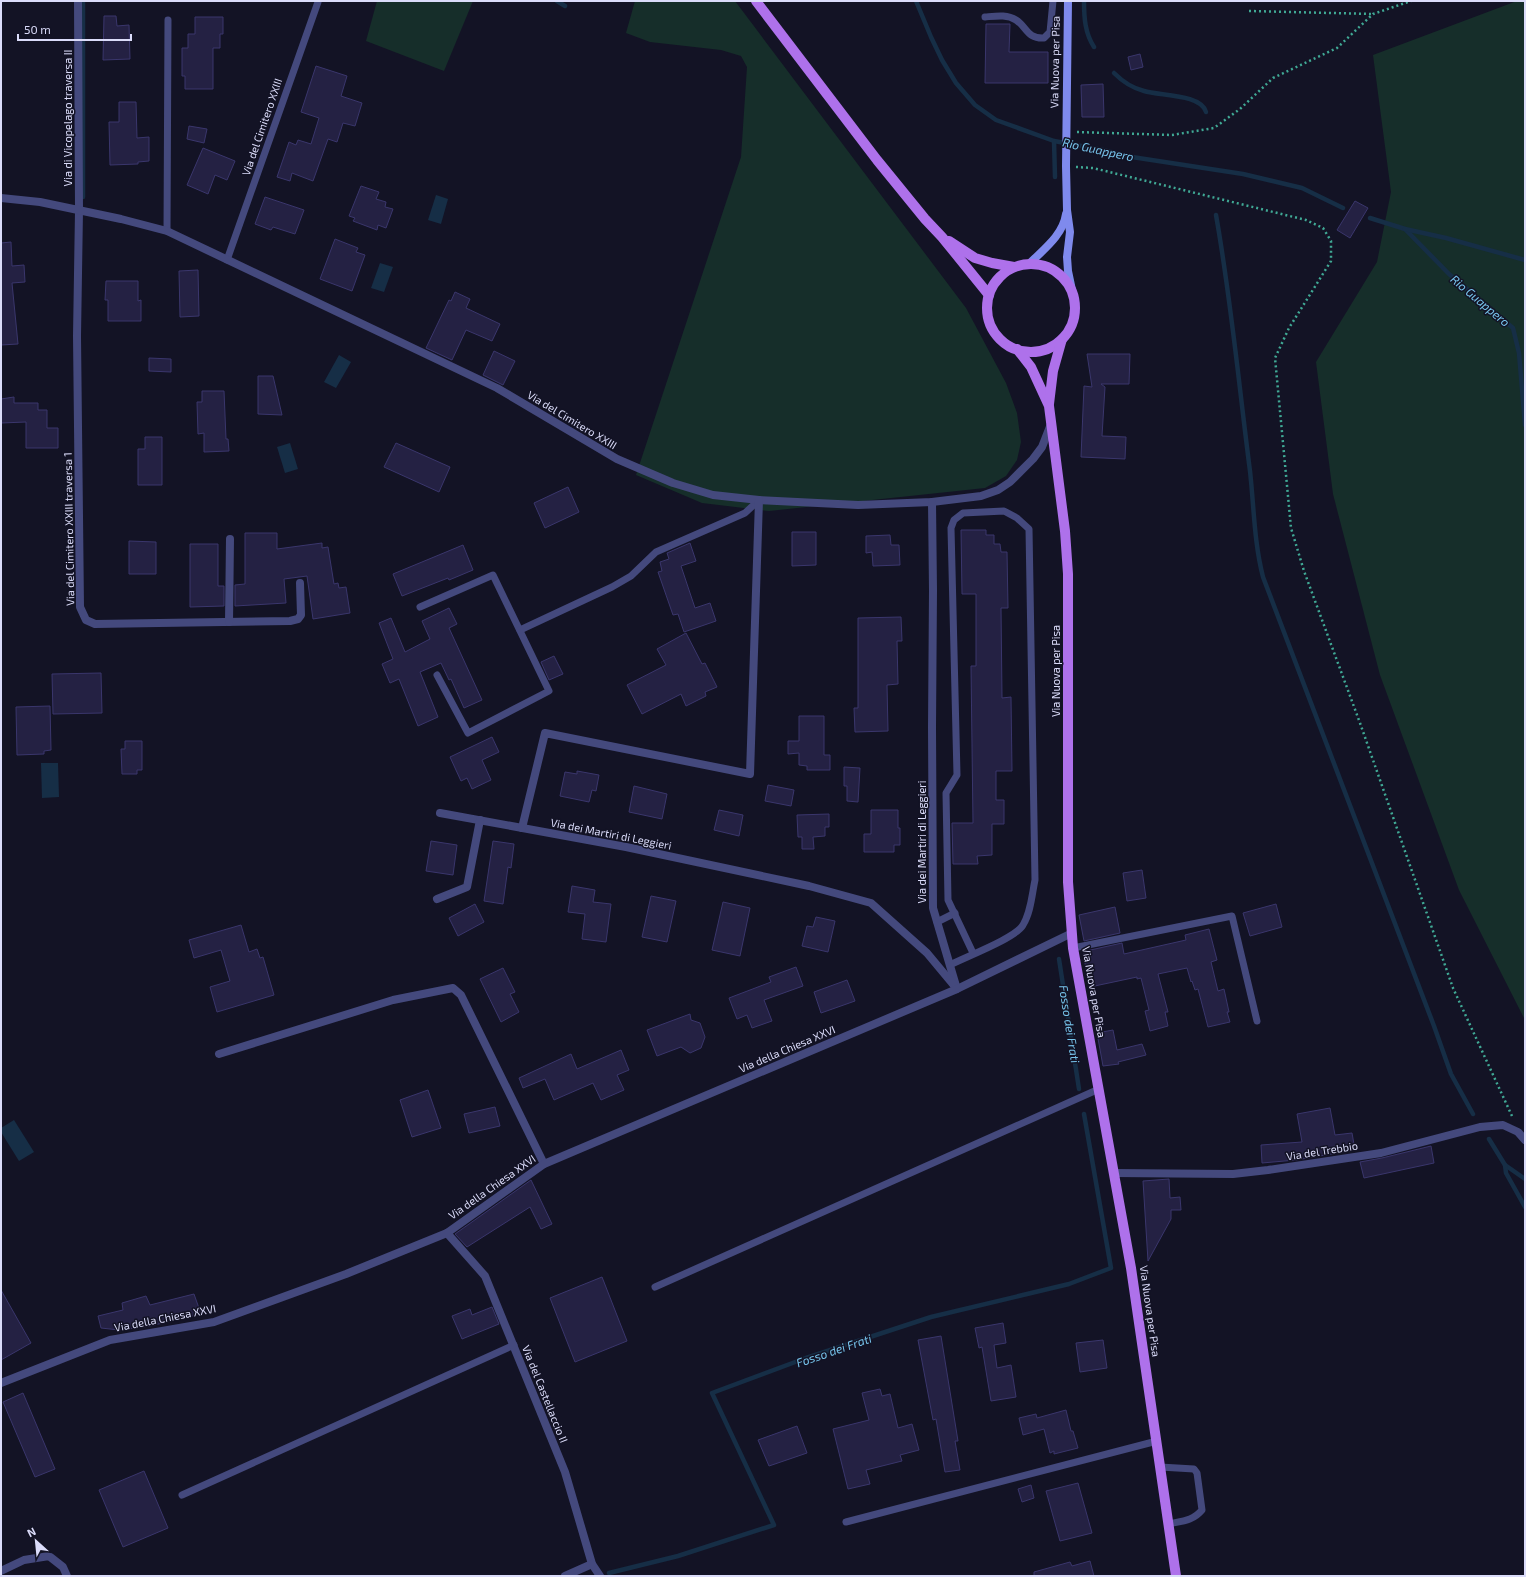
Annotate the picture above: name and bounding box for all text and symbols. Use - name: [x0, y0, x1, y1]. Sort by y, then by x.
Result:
- scale bar: [18, 16, 131, 42]
- street label: Via Nuova per Pisa: [1047, 16, 1062, 108]
- text: 50 m: [24, 22, 51, 36]
- street label: Via di Vicopelago traversa II: [61, 50, 74, 186]
- street label: Via del Cimitero XXIII: [239, 76, 284, 177]
- water label: Rio Guappero: [1061, 135, 1135, 163]
- water label: Rio Guappero: [1448, 272, 1513, 329]
- street label: Via del Cimitero XXIII: [525, 388, 619, 451]
- street label: Via del Cimitero XXIII traversa 1: [61, 452, 76, 606]
- street label: Via Nuova per Pisa: [1049, 625, 1062, 717]
- street label: Via dei Martiri di Leggieri: [915, 781, 928, 903]
- street label: Via dei Martiri di Leggieri: [549, 815, 673, 852]
- street label: Via Nuova per Pisa: [1080, 945, 1109, 1038]
- water label: Fosso dei Frati: [1057, 984, 1083, 1064]
- street label: Via della Chiesa XXVI: [737, 1022, 837, 1075]
- street label: Via del Trebbio: [1285, 1138, 1359, 1163]
- street label: Via della Chiesa XXVI: [446, 1152, 538, 1222]
- street label: Via Nuova per Pisa: [1138, 1264, 1163, 1357]
- street label: Via della Chiesa XXVI: [113, 1301, 217, 1334]
- water label: Fosso dei Frati: [794, 1331, 873, 1370]
- street label: Via del Castellaccio II: [520, 1343, 571, 1444]
- north arrow: [16, 1521, 56, 1561]
- text: N: [25, 1524, 38, 1539]

